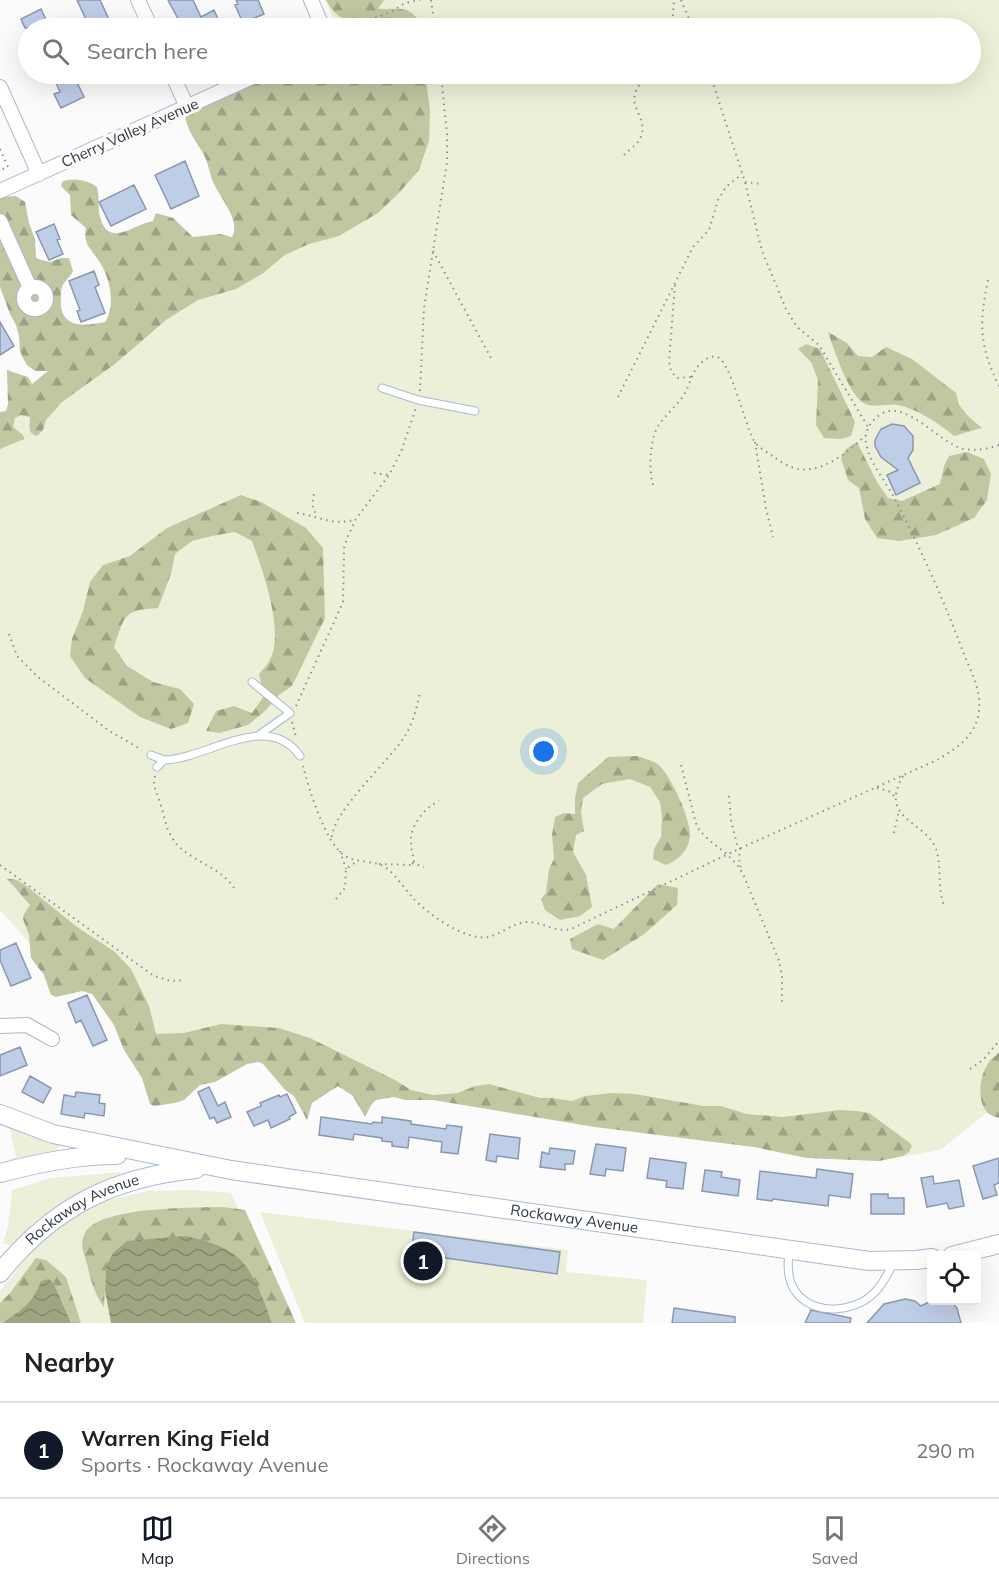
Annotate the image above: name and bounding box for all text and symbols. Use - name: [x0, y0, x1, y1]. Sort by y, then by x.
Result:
- search box: [18, 18, 981, 84]
- icon: search: [39, 35, 72, 68]
- text: Search here: [87, 37, 208, 65]
- street label: Cherry Valley Avenue: [58, 94, 201, 171]
- your location: [529, 737, 558, 766]
- street label: Rockaway Avenue: [21, 1170, 141, 1249]
- street label: Rockaway Avenue: [509, 1200, 639, 1237]
- pin: 1: [404, 1238, 442, 1284]
- map controls: [927, 1251, 981, 1305]
- button: locate: [927, 1251, 981, 1305]
- text: Nearby: [24, 1346, 114, 1379]
- text: Warren King Field: [81, 1424, 270, 1452]
- text: 1: [38, 1438, 50, 1463]
- text: 290 m: [916, 1438, 975, 1463]
- text: Sports · Rockaway Avenue: [81, 1452, 328, 1477]
- tab: Map: [141, 1512, 174, 1568]
- tab: Directions: [456, 1512, 530, 1568]
- tab: Saved: [812, 1512, 858, 1568]

